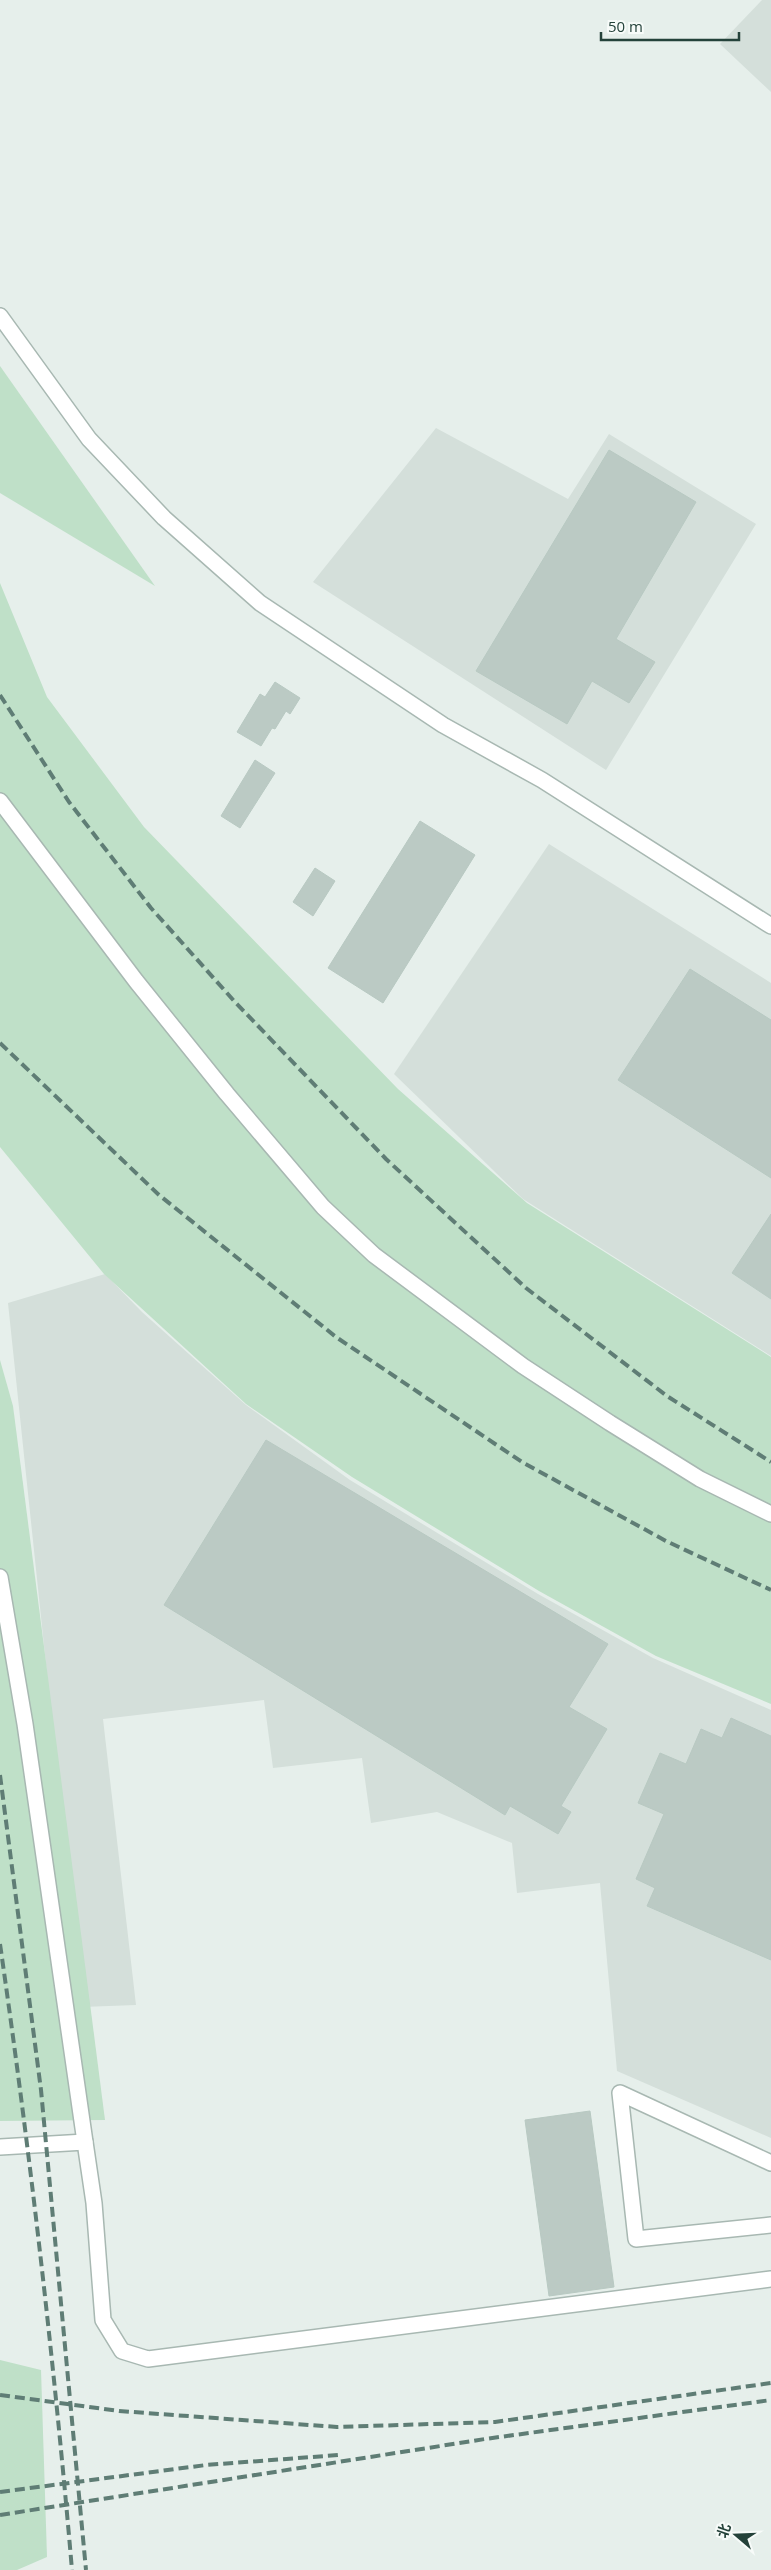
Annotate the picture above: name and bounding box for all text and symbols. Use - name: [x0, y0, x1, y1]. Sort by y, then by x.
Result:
- scale bar: [601, 10, 738, 42]
- text: 50 m: [608, 16, 643, 36]
- north arrow: [711, 2510, 761, 2560]
- text: 北: [712, 2521, 734, 2540]

